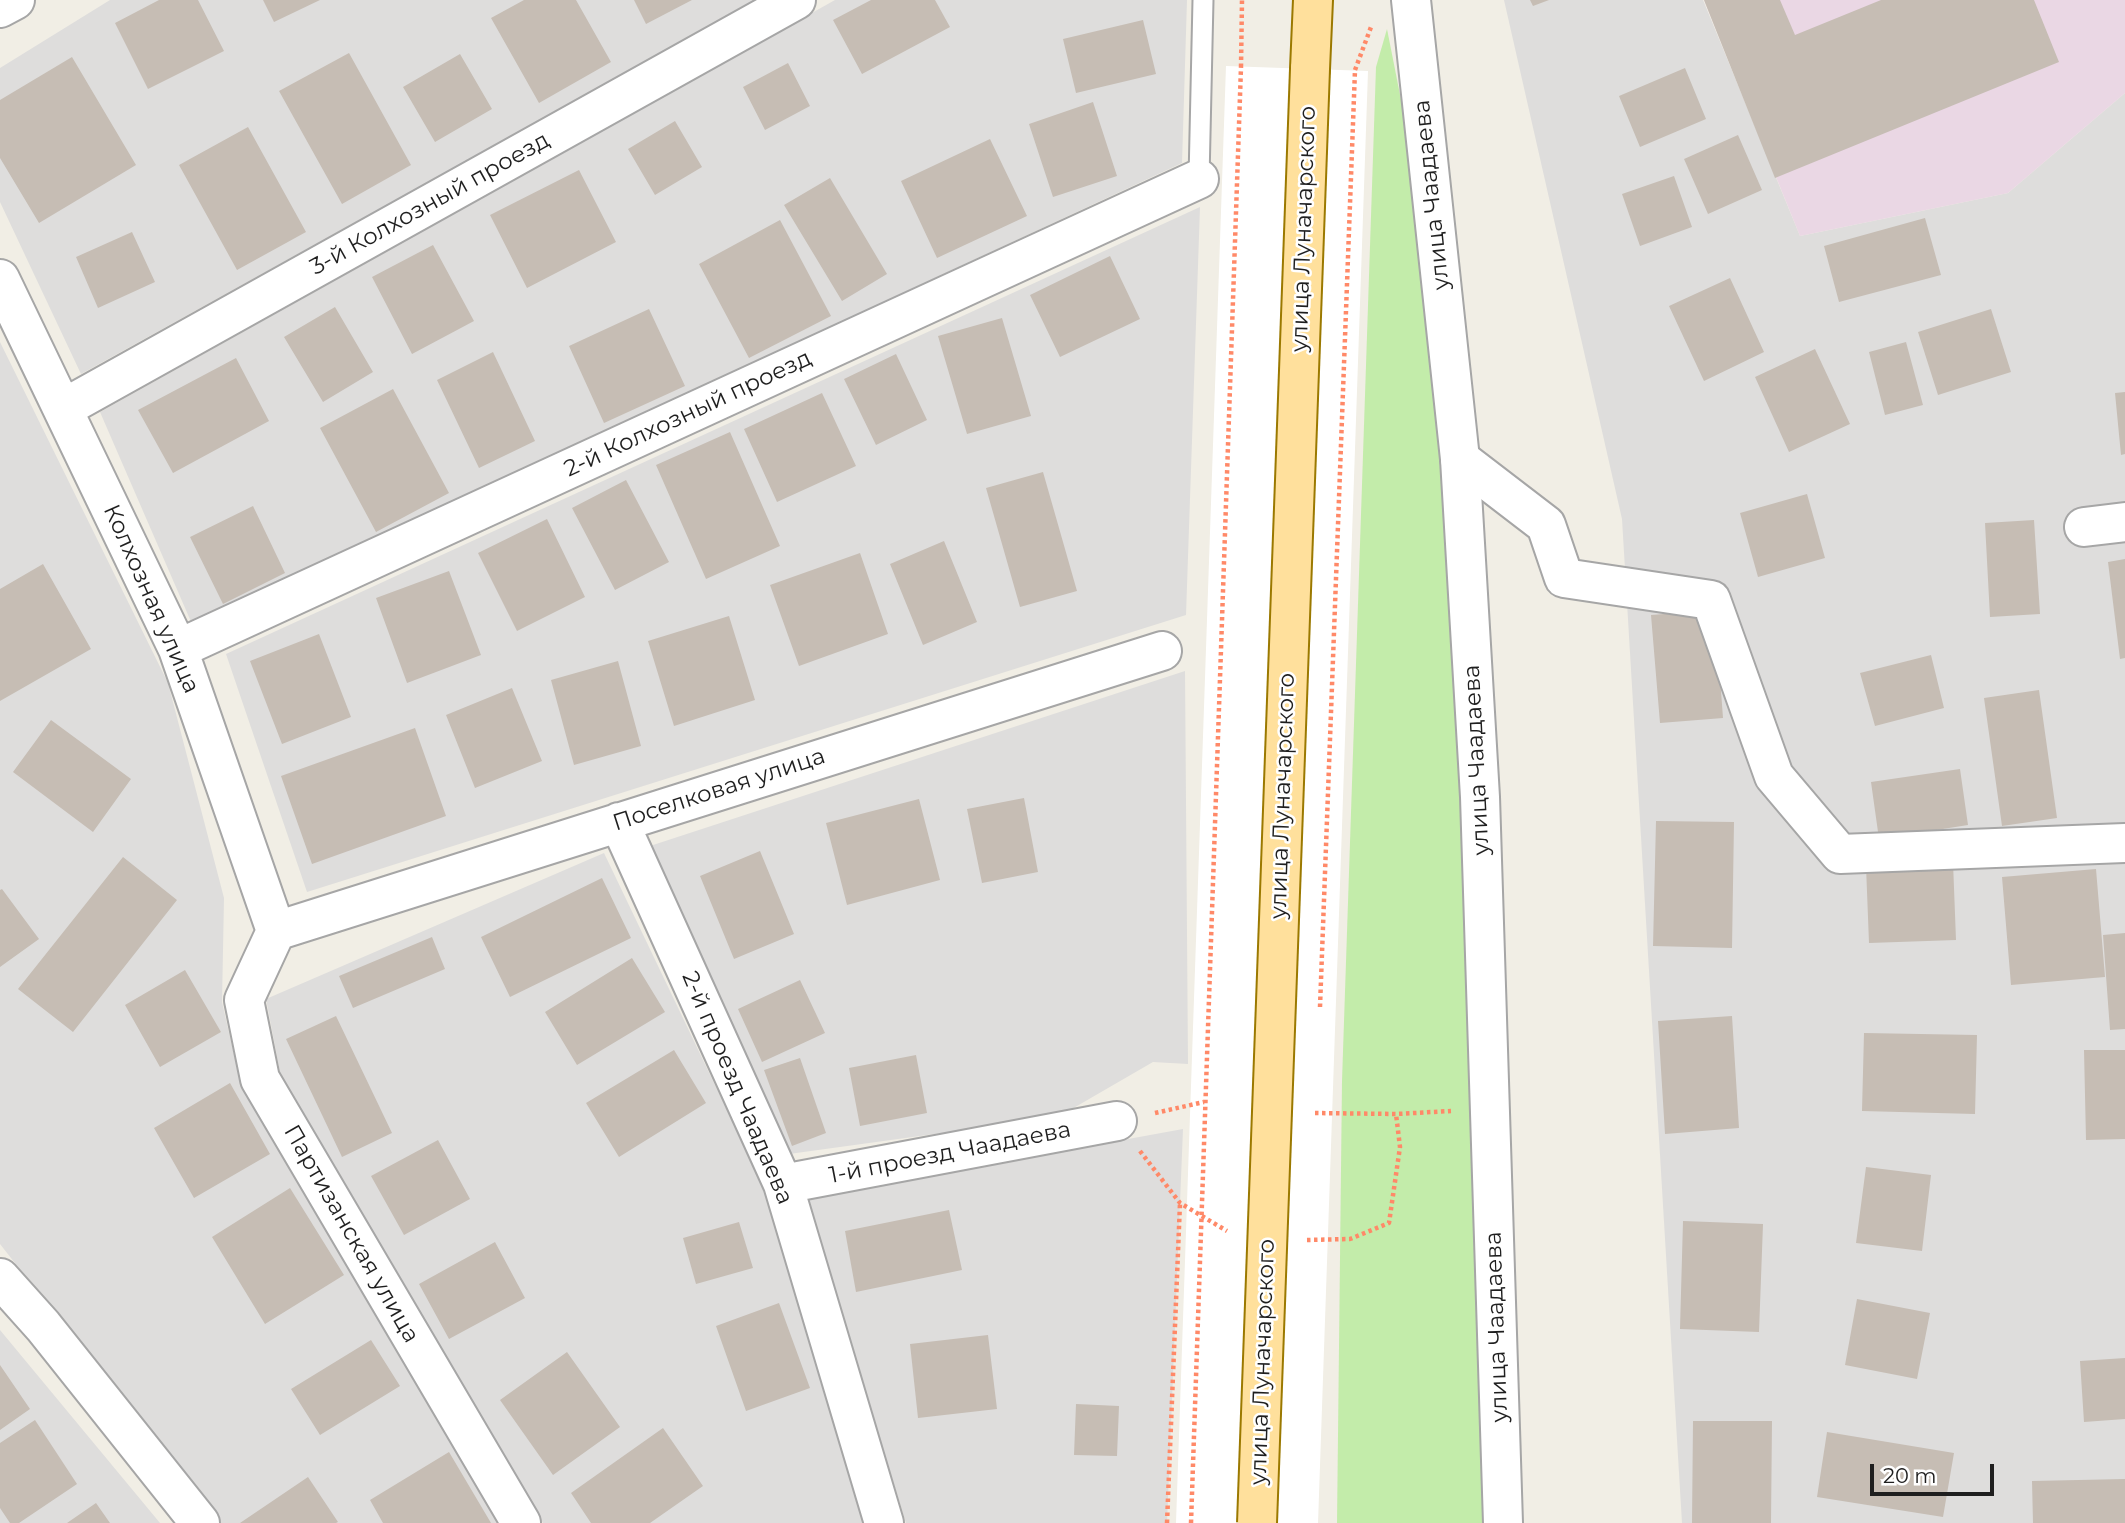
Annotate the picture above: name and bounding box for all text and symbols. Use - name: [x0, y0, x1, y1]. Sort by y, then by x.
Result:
- street label: улица Чаадаева: [1408, 99, 1456, 291]
- street label: улица Луначарского: [1286, 106, 1322, 352]
- street label: 3-й Колхозный проезд: [305, 127, 555, 281]
- street label: 2-й Колхозный проезд: [560, 345, 816, 483]
- street label: Колхозная улица: [97, 500, 205, 698]
- street label: улица Чаадаева: [1458, 664, 1496, 856]
- street label: улица Луначарского: [1265, 673, 1301, 919]
- street label: Поселковая улица: [609, 743, 829, 837]
- street label: 2-й проезд Чаадаева: [675, 967, 799, 1209]
- street label: 1-й проезд Чаадаева: [827, 1116, 1073, 1190]
- street label: Партизанская улица: [277, 1120, 425, 1348]
- street label: улица Чаадаева: [1480, 1231, 1514, 1423]
- street label: улица Луначарского: [1245, 1239, 1281, 1485]
- scale bar: [1873, 1450, 1997, 1494]
- text: 20 m: [1883, 1463, 1937, 1488]

